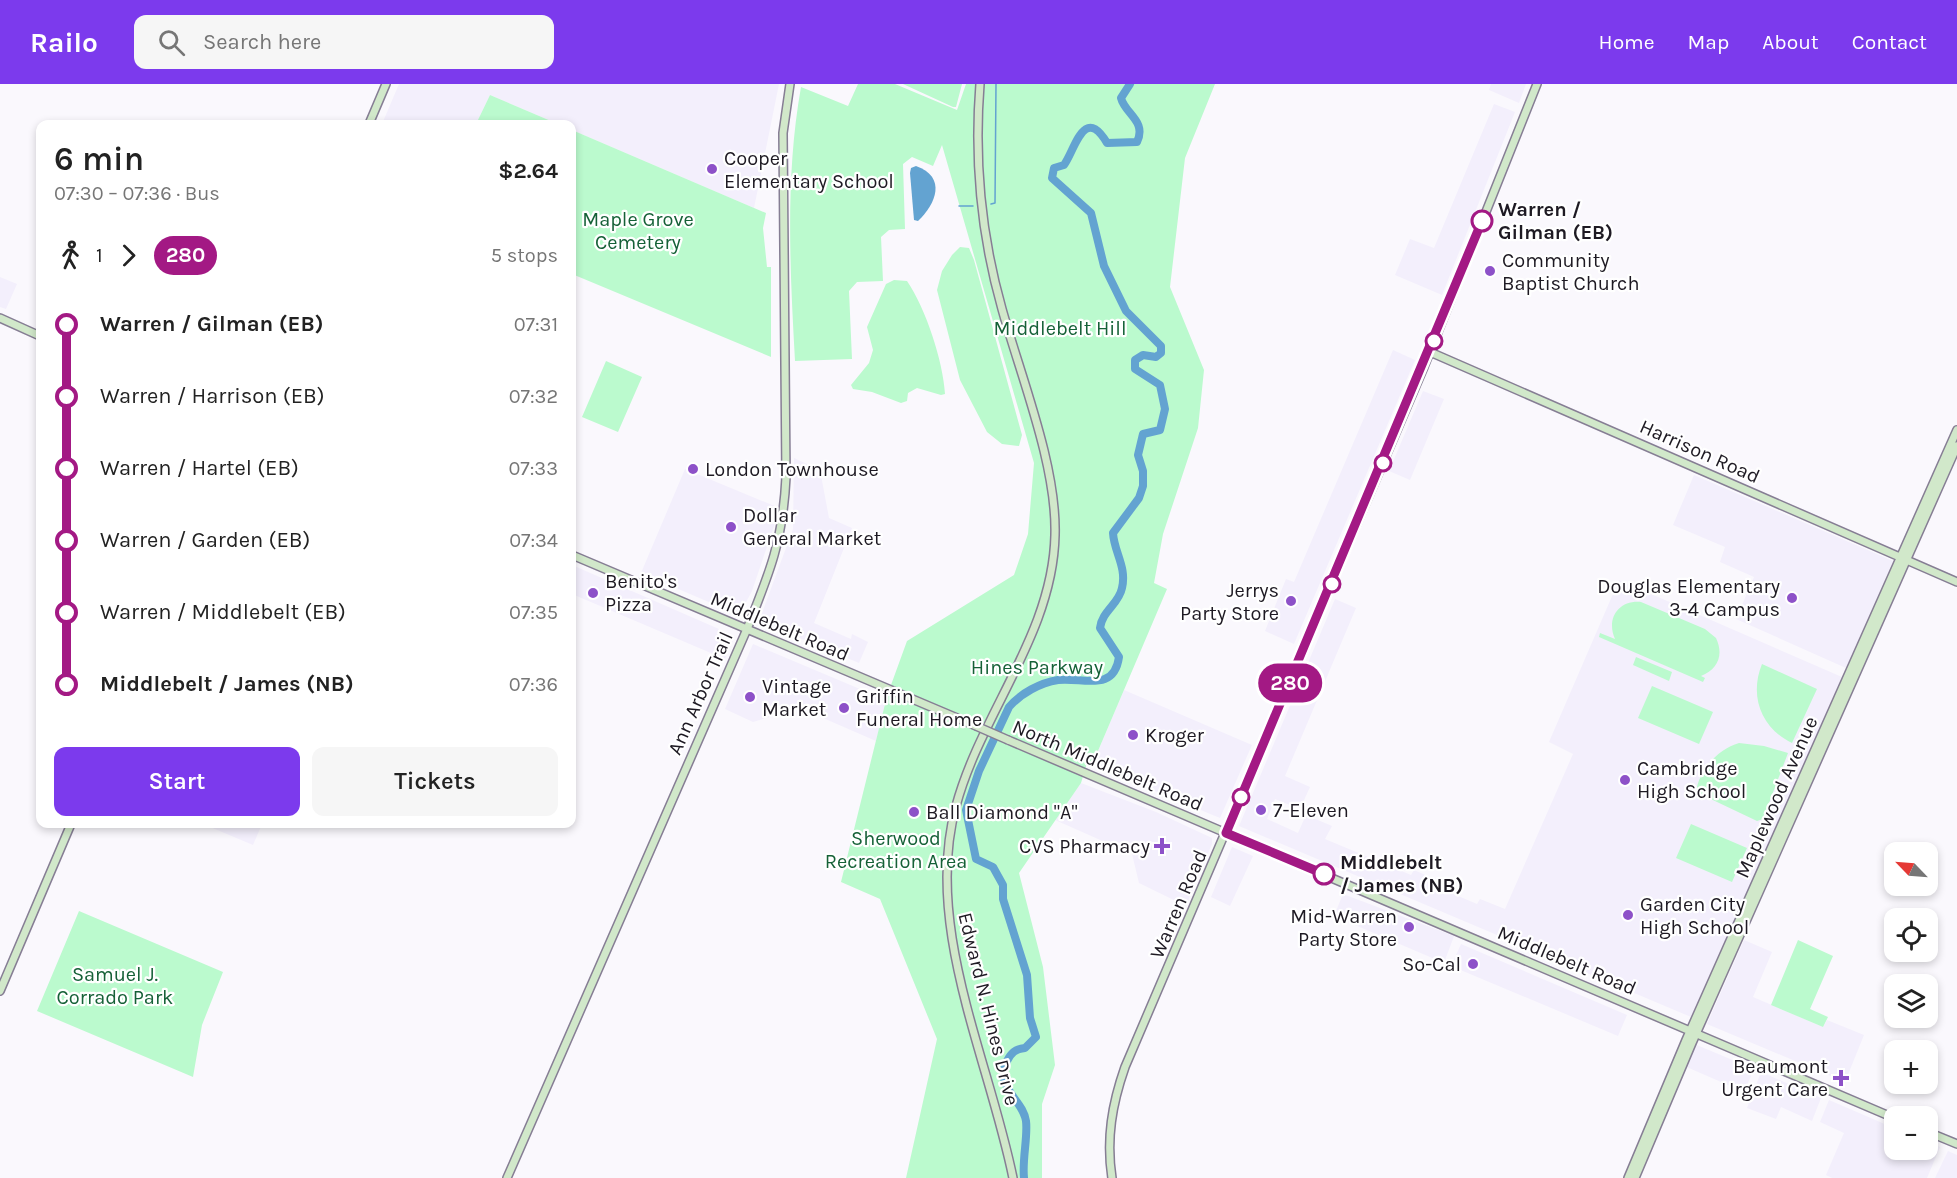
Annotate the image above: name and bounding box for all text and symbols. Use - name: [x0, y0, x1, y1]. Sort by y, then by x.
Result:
- search box: [134, 15, 554, 69]
- text: Railo: [30, 26, 98, 59]
- icon: search: [155, 26, 188, 59]
- text: Search here: [203, 29, 321, 55]
- text: Home: [1599, 30, 1655, 54]
- text: Map: [1688, 30, 1729, 54]
- text: About: [1762, 30, 1819, 54]
- text: Contact: [1852, 30, 1927, 54]
- text: 6 min: [54, 140, 144, 178]
- place label: Cooper Elementary School: [724, 147, 894, 193]
- text: $2.64: [498, 158, 558, 184]
- marker: Cooper Elementary School: [705, 162, 719, 176]
- text: 07:30 – 07:36 · Bus: [54, 182, 220, 205]
- place label: Warren / Gilman (EB): [1498, 198, 1613, 244]
- park label: Maple Grove Cemetery: [582, 208, 694, 254]
- marker: Warren / Gilman (EB): [1471, 210, 1493, 232]
- icon: walk: [54, 239, 87, 272]
- icon: forward: [112, 239, 145, 272]
- text: 280: [166, 243, 205, 267]
- text: 1: [96, 244, 103, 267]
- text: 5 stops: [491, 244, 558, 267]
- place label: Community Baptist Church: [1502, 249, 1639, 295]
- marker: Community Baptist Church: [1483, 264, 1497, 278]
- text: Warren / Gilman (EB): [100, 311, 324, 337]
- text: 07:31: [514, 313, 558, 336]
- park label: Middlebelt Hill: [994, 317, 1127, 340]
- unlabelled marker: [1425, 332, 1443, 350]
- text: Warren / Harrison (EB): [100, 383, 325, 409]
- text: 07:32: [509, 385, 558, 408]
- street label: Harrison Road: [1636, 415, 1763, 488]
- unlabelled marker: [1374, 454, 1392, 472]
- text: Warren / Hartel (EB): [100, 455, 299, 481]
- text: 07:33: [509, 457, 558, 480]
- place label: London Townhouse: [705, 458, 879, 481]
- marker: London Townhouse: [686, 462, 700, 476]
- place label: Dollar General Market: [743, 504, 882, 550]
- marker: Dollar General Market: [724, 520, 738, 534]
- text: Warren / Garden (EB): [100, 527, 310, 553]
- text: 07:34: [509, 529, 558, 552]
- place label: Benito's Pizza: [605, 570, 677, 616]
- unlabelled marker: [1323, 575, 1341, 593]
- place label: Douglas Elementary 3-4 Campus: [1597, 575, 1780, 621]
- place label: Jerrys Party Store: [1180, 579, 1279, 625]
- marker: Benito's Pizza: [586, 586, 600, 600]
- street label: Middlebelt Road: [707, 587, 853, 666]
- marker: Douglas Elementary 3-4 Campus: [1785, 591, 1799, 605]
- marker: Jerrys Party Store: [1284, 594, 1298, 608]
- text: Warren / Middlebelt (EB): [100, 599, 346, 625]
- text: 07:35: [509, 601, 558, 624]
- street label: Ann Arbor Trail: [663, 628, 738, 758]
- park label: Hines Parkway: [971, 656, 1103, 679]
- line badge: 280: [1256, 664, 1324, 702]
- text: Middlebelt / James (NB): [100, 671, 354, 697]
- text: 280: [1270, 671, 1310, 695]
- text: 07:36: [509, 673, 558, 696]
- place label: Vintage Market: [762, 675, 831, 721]
- place label: Griffin Funeral Home: [856, 685, 982, 731]
- marker: Vintage Market: [743, 690, 757, 704]
- marker: Griffin Funeral Home: [837, 701, 851, 715]
- street label: Maplewood Avenue: [1731, 713, 1822, 881]
- street label: North Middlebelt Road: [1009, 715, 1207, 816]
- place label: Kroger: [1145, 724, 1205, 747]
- marker: Kroger: [1126, 728, 1140, 742]
- button: Start: [54, 747, 300, 816]
- button: Tickets: [312, 747, 558, 816]
- place label: Cambridge High School: [1637, 757, 1746, 803]
- marker: Cambridge High School: [1618, 773, 1632, 787]
- unlabelled marker: [1232, 788, 1250, 806]
- place label: 7-Eleven: [1273, 799, 1349, 822]
- place label: Ball Diamond "A": [926, 801, 1078, 824]
- marker: 7-Eleven: [1254, 803, 1268, 817]
- marker: Ball Diamond "A": [907, 805, 921, 819]
- park label: Sherwood Recreation Area: [825, 827, 967, 873]
- place label: CVS Pharmacy: [1019, 835, 1150, 858]
- marker: CVS Pharmacy: [1155, 839, 1169, 853]
- north arrow: [1884, 842, 1938, 896]
- map controls: [1884, 842, 1938, 1160]
- street label: Warren Road: [1145, 846, 1212, 962]
- place label: Middlebelt / James (NB): [1340, 851, 1464, 897]
- marker: Middlebelt / James (NB): [1313, 863, 1335, 885]
- place label: Garden City High School: [1640, 893, 1749, 939]
- place label: Mid-Warren Party Store: [1290, 905, 1397, 951]
- marker: Garden City High School: [1621, 908, 1635, 922]
- button: locate: [1884, 908, 1938, 962]
- street label: Edward N. Hines Drive: [953, 910, 1024, 1108]
- marker: Mid-Warren Party Store: [1402, 920, 1416, 934]
- street label: Middlebelt Road: [1494, 921, 1640, 1000]
- place label: So-Cal: [1402, 953, 1461, 976]
- marker: So-Cal: [1466, 957, 1480, 971]
- park label: Samuel J. Corrado Park: [57, 963, 173, 1009]
- button: layers: [1884, 974, 1938, 1028]
- button: +: [1884, 1040, 1938, 1094]
- place label: Beaumont Urgent Care: [1721, 1055, 1828, 1101]
- marker: Beaumont Urgent Care: [1832, 1069, 1850, 1087]
- button: −: [1884, 1106, 1938, 1160]

